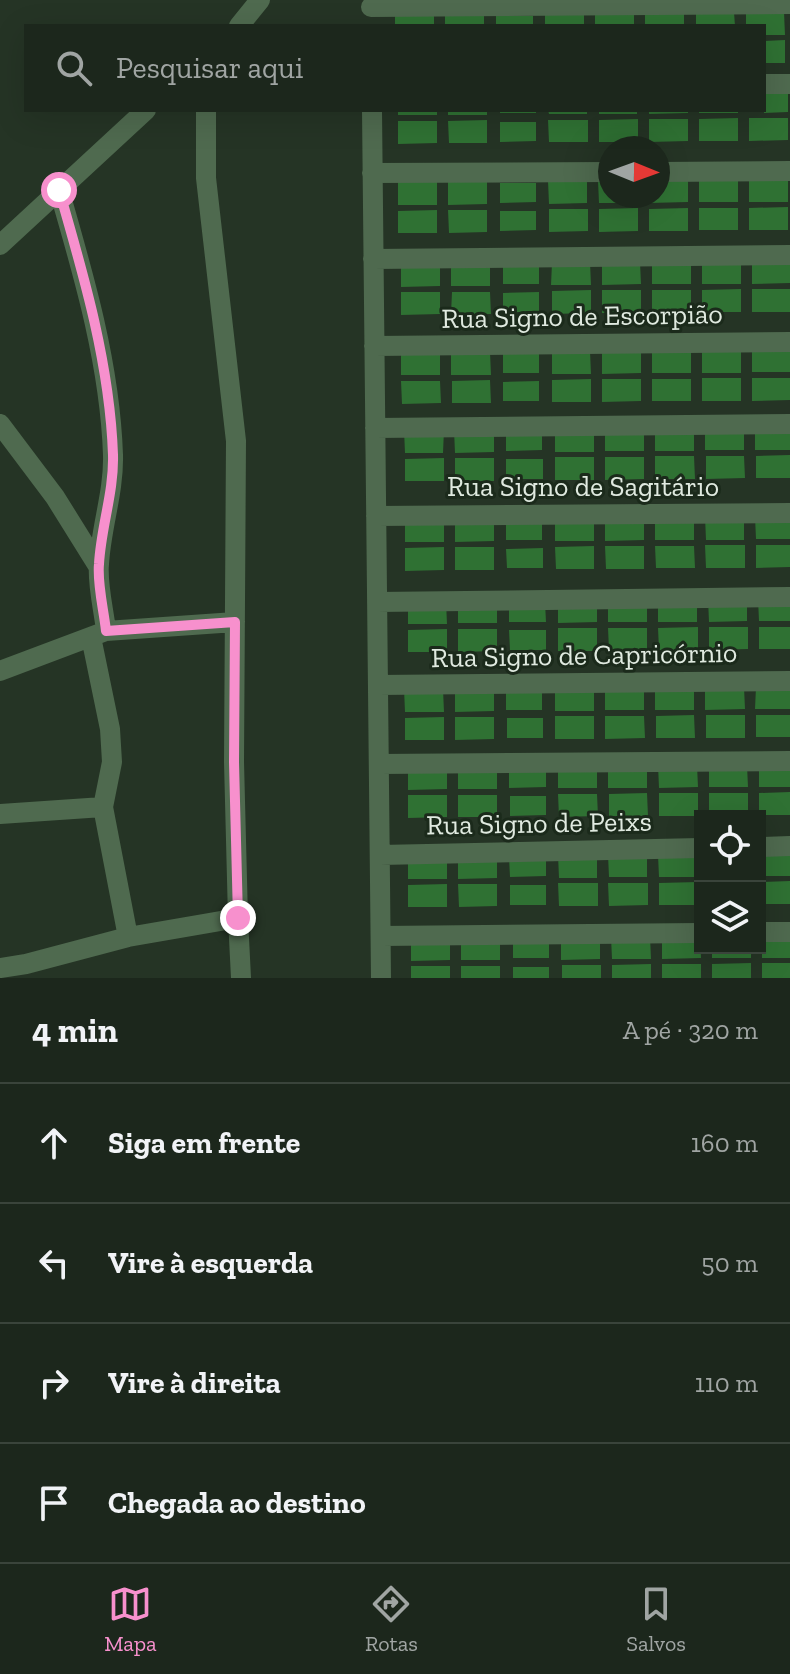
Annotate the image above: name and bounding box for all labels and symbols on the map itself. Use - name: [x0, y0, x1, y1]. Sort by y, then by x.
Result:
- north arrow: [598, 136, 670, 208]
- route start: [41, 172, 77, 208]
- street label: Rua Signo de Escorpião: [441, 297, 723, 335]
- street label: Rua Signo de Sagitário: [447, 470, 719, 503]
- street label: Rua Signo de Capricórnio: [430, 636, 738, 674]
- street label: Rua Signo de Peixs: [426, 805, 652, 841]
- route end: [220, 900, 256, 936]

